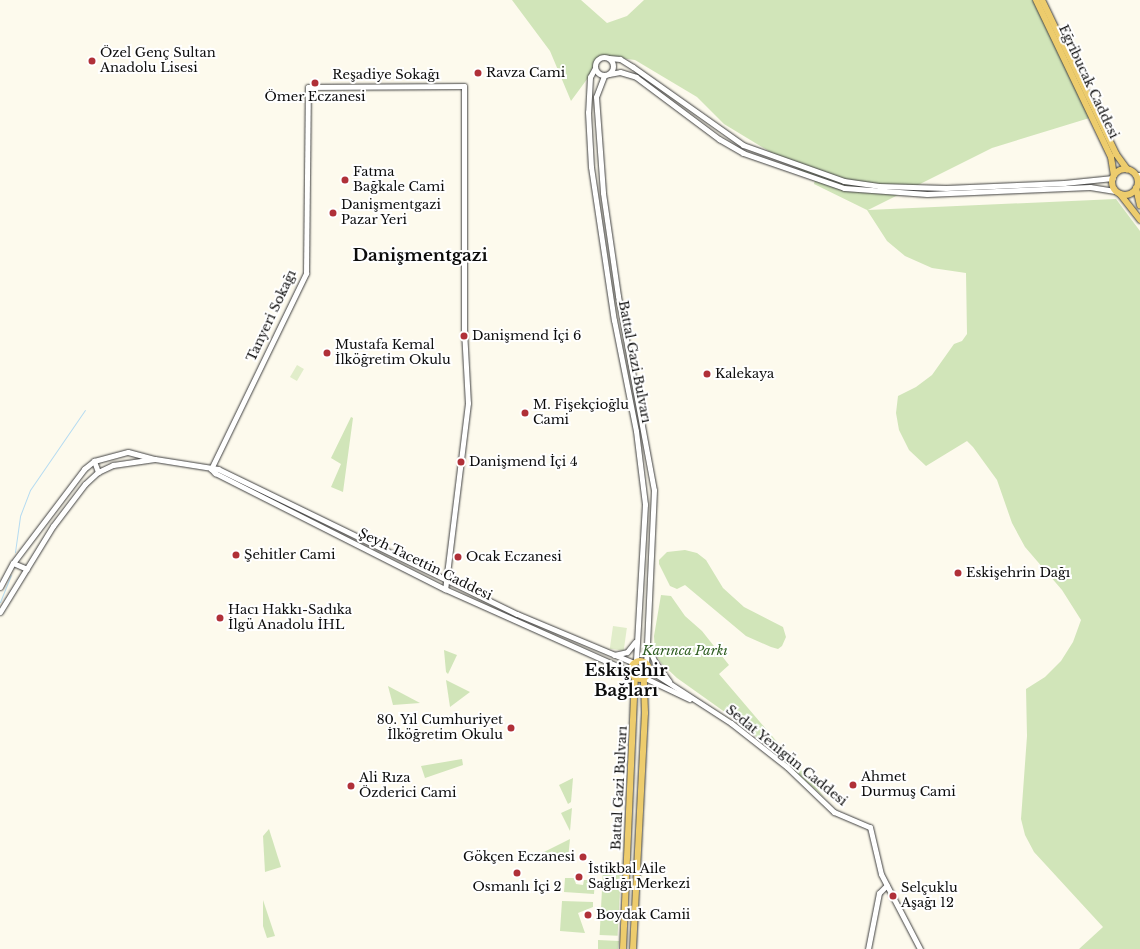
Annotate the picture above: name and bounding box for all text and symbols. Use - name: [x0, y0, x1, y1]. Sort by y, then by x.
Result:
- street label: Eğribucak Caddesi: [1055, 23, 1121, 141]
- place label: Özel Genç Sultan Anadolu Lisesi: [100, 46, 216, 77]
- marker: Özel Genç Sultan Anadolu Lisesi: [87, 56, 97, 66]
- place label: Ravza Cami: [486, 65, 565, 81]
- street label: Reşadiye Sokağı: [332, 67, 440, 83]
- marker: Ravza Cami: [473, 68, 483, 78]
- marker: Ömer Eczanesi: [310, 78, 320, 88]
- place label: Ömer Eczanesi: [264, 89, 366, 105]
- place label: Fatma Bağkale Cami: [353, 165, 445, 196]
- marker: Fatma Bağkale Cami: [340, 175, 350, 185]
- place label: Danişmentgazi Pazar Yeri: [341, 198, 441, 229]
- marker: Danişmentgazi Pazar Yeri: [328, 208, 338, 218]
- district label: Danişmentgazi: [352, 246, 488, 266]
- street label: Tanyeri Sokağı: [244, 268, 300, 364]
- street label: Battal Gazi Bulvarı: [614, 299, 654, 425]
- place label: Danişmend İçi 6: [472, 328, 581, 344]
- marker: Danişmend İçi 6: [459, 331, 469, 341]
- place label: Mustafa Kemal İlköğretim Okulu: [335, 338, 451, 369]
- marker: Mustafa Kemal İlköğretim Okulu: [322, 348, 332, 358]
- place label: Kalekaya: [715, 366, 774, 382]
- marker: Kalekaya: [702, 369, 712, 379]
- place label: M. Fişekçioğlu Cami: [533, 398, 629, 429]
- marker: M. Fişekçioğlu Cami: [520, 408, 530, 418]
- place label: Danişmend İçi 4: [469, 454, 578, 470]
- marker: Danişmend İçi 4: [456, 457, 466, 467]
- street label: Şeyh Tacettin Caddesi: [355, 526, 495, 604]
- place label: Şehitler Cami: [244, 547, 336, 563]
- place label: Ocak Eczanesi: [466, 549, 562, 565]
- marker: Şehitler Cami: [231, 550, 241, 560]
- marker: Ocak Eczanesi: [453, 552, 463, 562]
- place label: Eskişehrin Dağı: [966, 565, 1070, 581]
- marker: Eskişehrin Dağı: [953, 568, 963, 578]
- place label: Hacı Hakkı-Sadıka İlgü Anadolu İHL: [228, 603, 352, 634]
- marker: Hacı Hakkı-Sadıka İlgü Anadolu İHL: [215, 613, 225, 623]
- park label: Karınca Parkı: [642, 643, 728, 659]
- district label: Eskişehir Bağları: [585, 661, 667, 701]
- street label: Sedat Yenigün Caddesi: [722, 702, 850, 810]
- place label: 80. Yıl Cumhuriyet İlköğretim Okulu: [376, 713, 503, 744]
- marker: 80. Yıl Cumhuriyet İlköğretim Okulu: [506, 723, 516, 733]
- street label: Battal Gazi Bulvarı: [609, 725, 631, 851]
- place label: Ahmet Durmuş Cami: [861, 770, 956, 801]
- place label: Ali Rıza Özderici Cami: [359, 771, 456, 802]
- marker: Ahmet Durmuş Cami: [848, 780, 858, 790]
- marker: Ali Rıza Özderici Cami: [346, 781, 356, 791]
- place label: Gökçen Eczanesi: [463, 849, 575, 865]
- marker: Gökçen Eczanesi: [578, 852, 588, 862]
- place label: İstikbal Aile Sağlığı Merkezi: [588, 862, 690, 893]
- marker: Osmanlı İçi 2: [512, 868, 522, 878]
- marker: İstikbal Aile Sağlığı Merkezi: [573, 871, 585, 883]
- place label: Osmanlı İçi 2: [473, 879, 561, 895]
- place label: Selçuklu Aşağı 12: [901, 881, 958, 912]
- marker: Selçuklu Aşağı 12: [888, 891, 898, 901]
- place label: Boydak Camii: [596, 907, 690, 923]
- marker: Boydak Camii: [583, 910, 593, 920]

